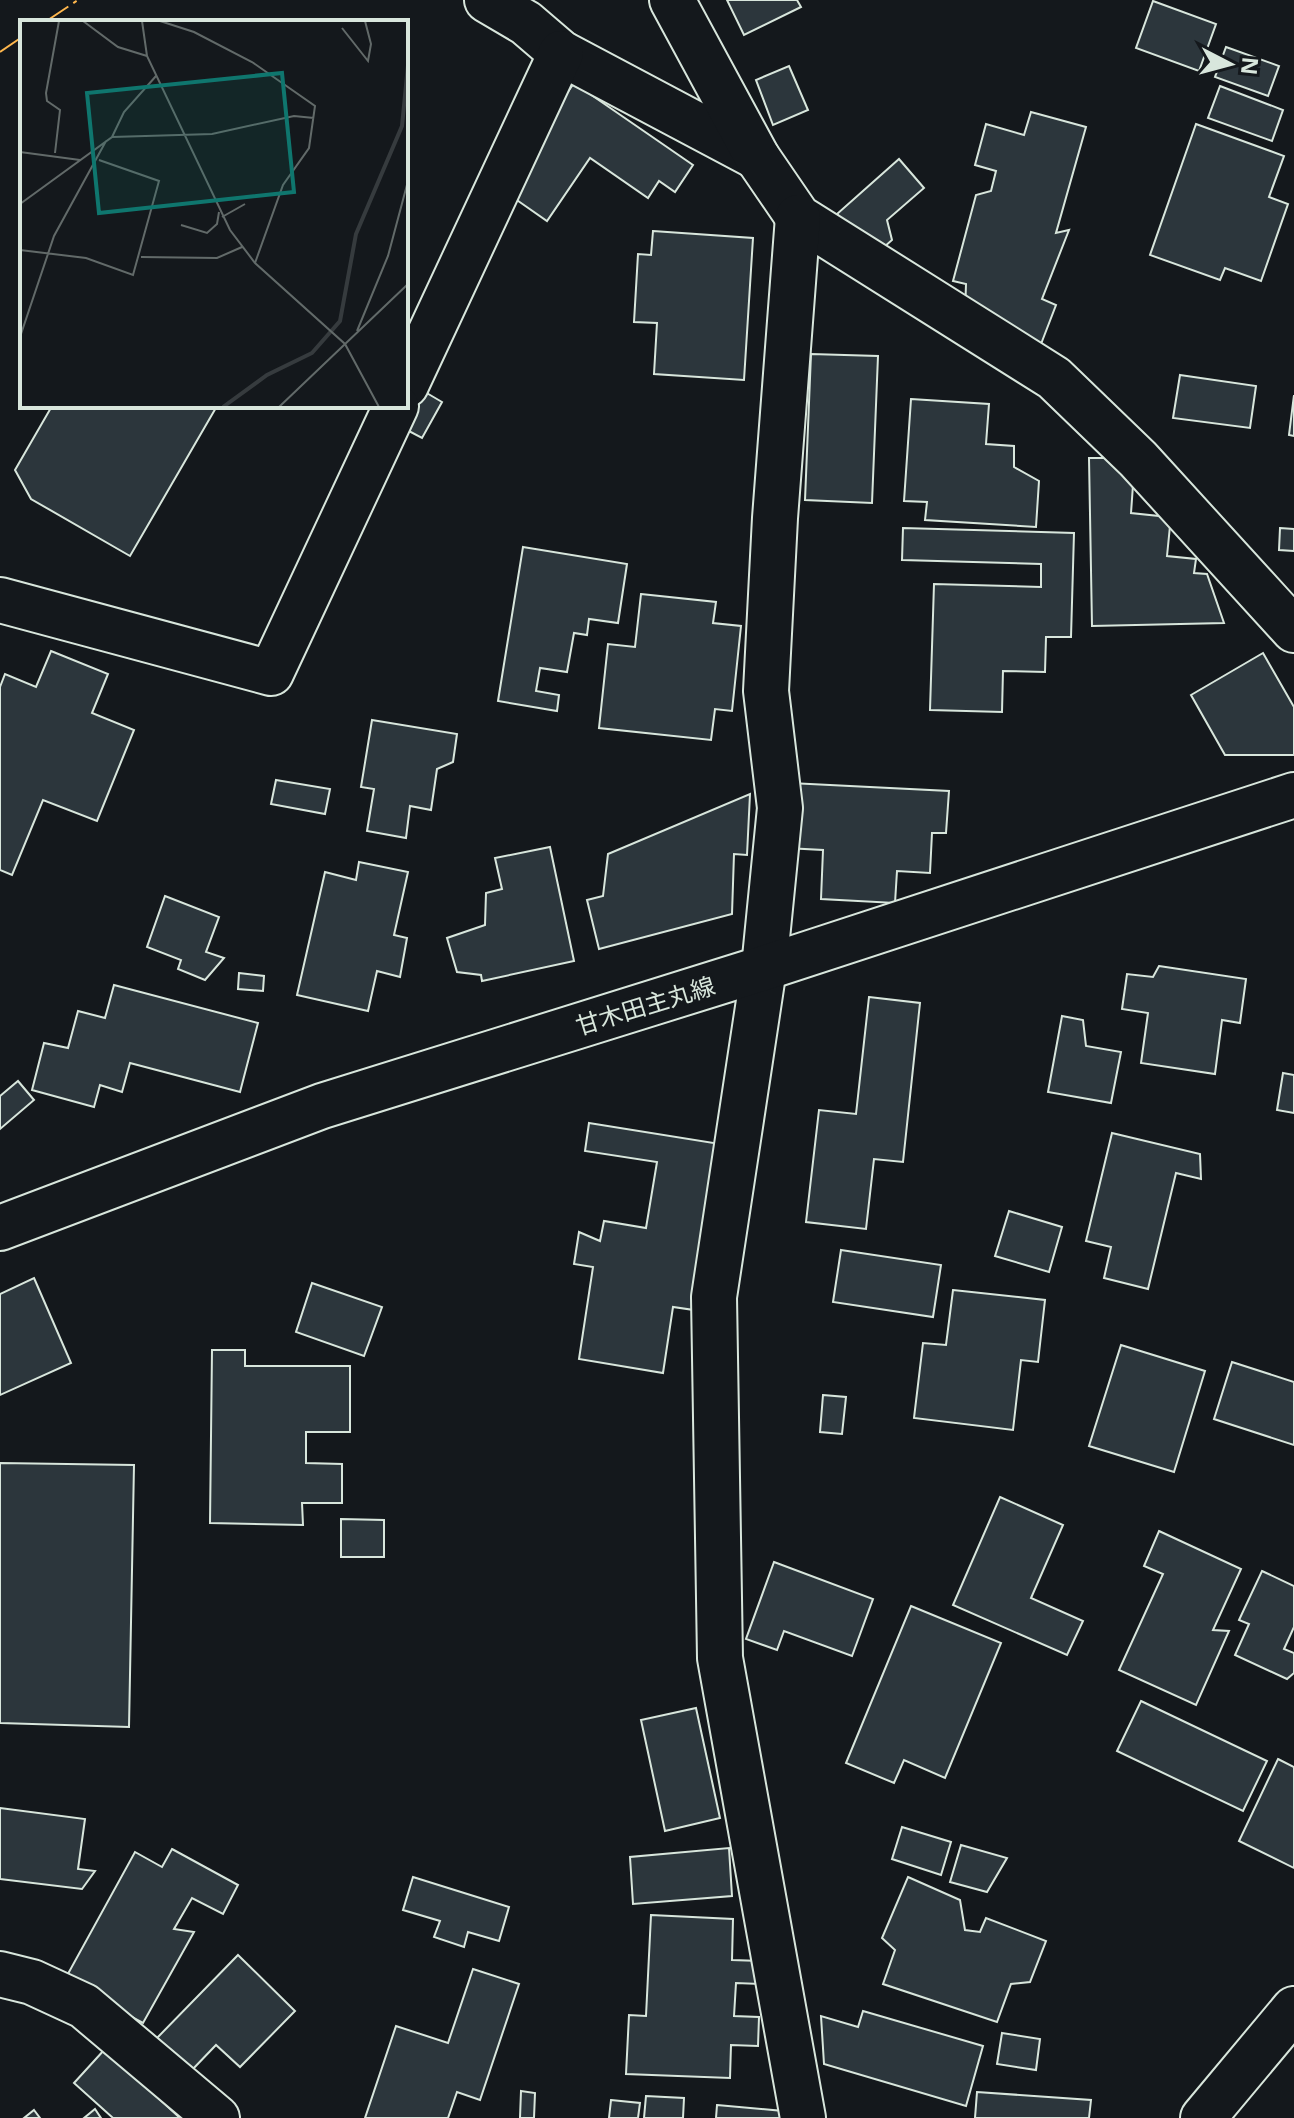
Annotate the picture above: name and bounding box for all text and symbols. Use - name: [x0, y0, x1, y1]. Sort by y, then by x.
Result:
- inset map: [20, 20, 408, 408]
- north arrow: [1190, 24, 1270, 104]
- text: N: [1235, 56, 1267, 77]
- street label: 甘木田主丸線: [571, 968, 719, 1042]

